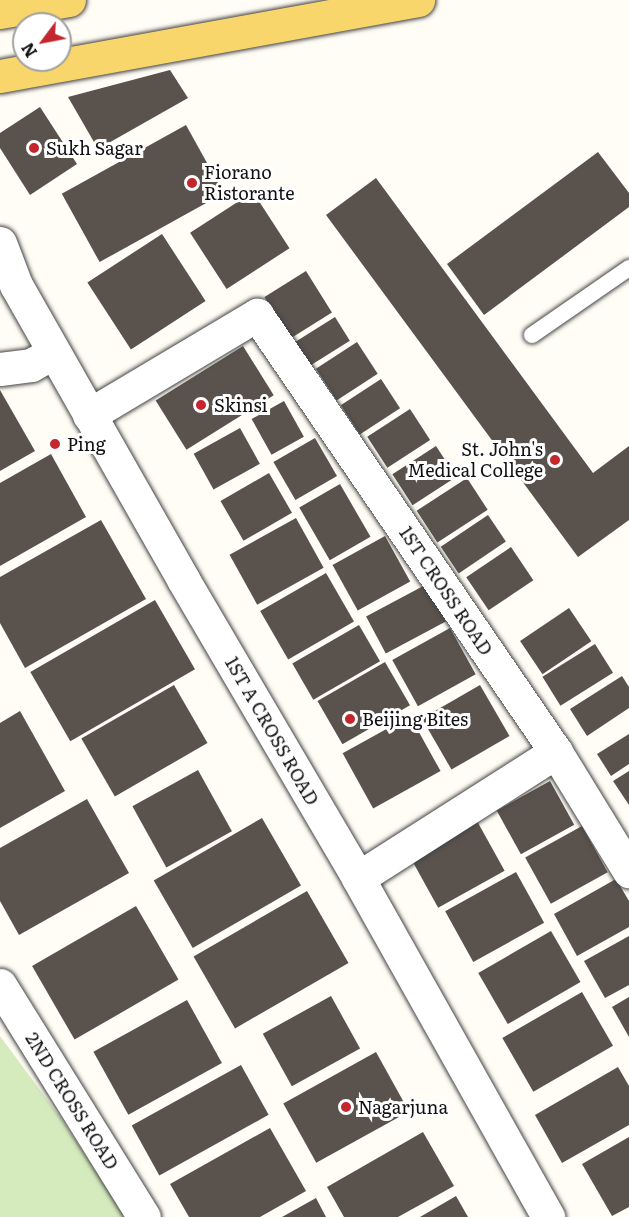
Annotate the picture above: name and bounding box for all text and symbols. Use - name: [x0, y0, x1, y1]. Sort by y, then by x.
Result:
- north arrow: [12, 12, 72, 72]
- text: N: [15, 38, 42, 63]
- place label: Sukh Sagar: [46, 137, 143, 159]
- marker: Sukh Sagar: [27, 141, 41, 155]
- place label: Fiorano Ristorante: [204, 162, 294, 204]
- marker: Fiorano Ristorante: [185, 176, 199, 190]
- place label: Skinsi: [214, 394, 268, 416]
- marker: Skinsi: [192, 396, 210, 414]
- place label: Ping: [67, 433, 106, 455]
- marker: Ping: [48, 437, 62, 451]
- place label: St. John's Medical College: [408, 439, 543, 482]
- marker: St. John's Medical College: [548, 453, 562, 467]
- street label: 1ST CROSS ROAD: [395, 523, 497, 659]
- street label: 1ST A CROSS ROAD: [221, 653, 323, 809]
- place label: Beijing Bites: [362, 708, 468, 730]
- marker: Beijing Bites: [343, 712, 357, 726]
- street label: 2ND CROSS ROAD: [21, 1028, 123, 1174]
- place label: Nagarjuna: [358, 1096, 448, 1118]
- marker: Nagarjuna: [339, 1100, 353, 1114]

